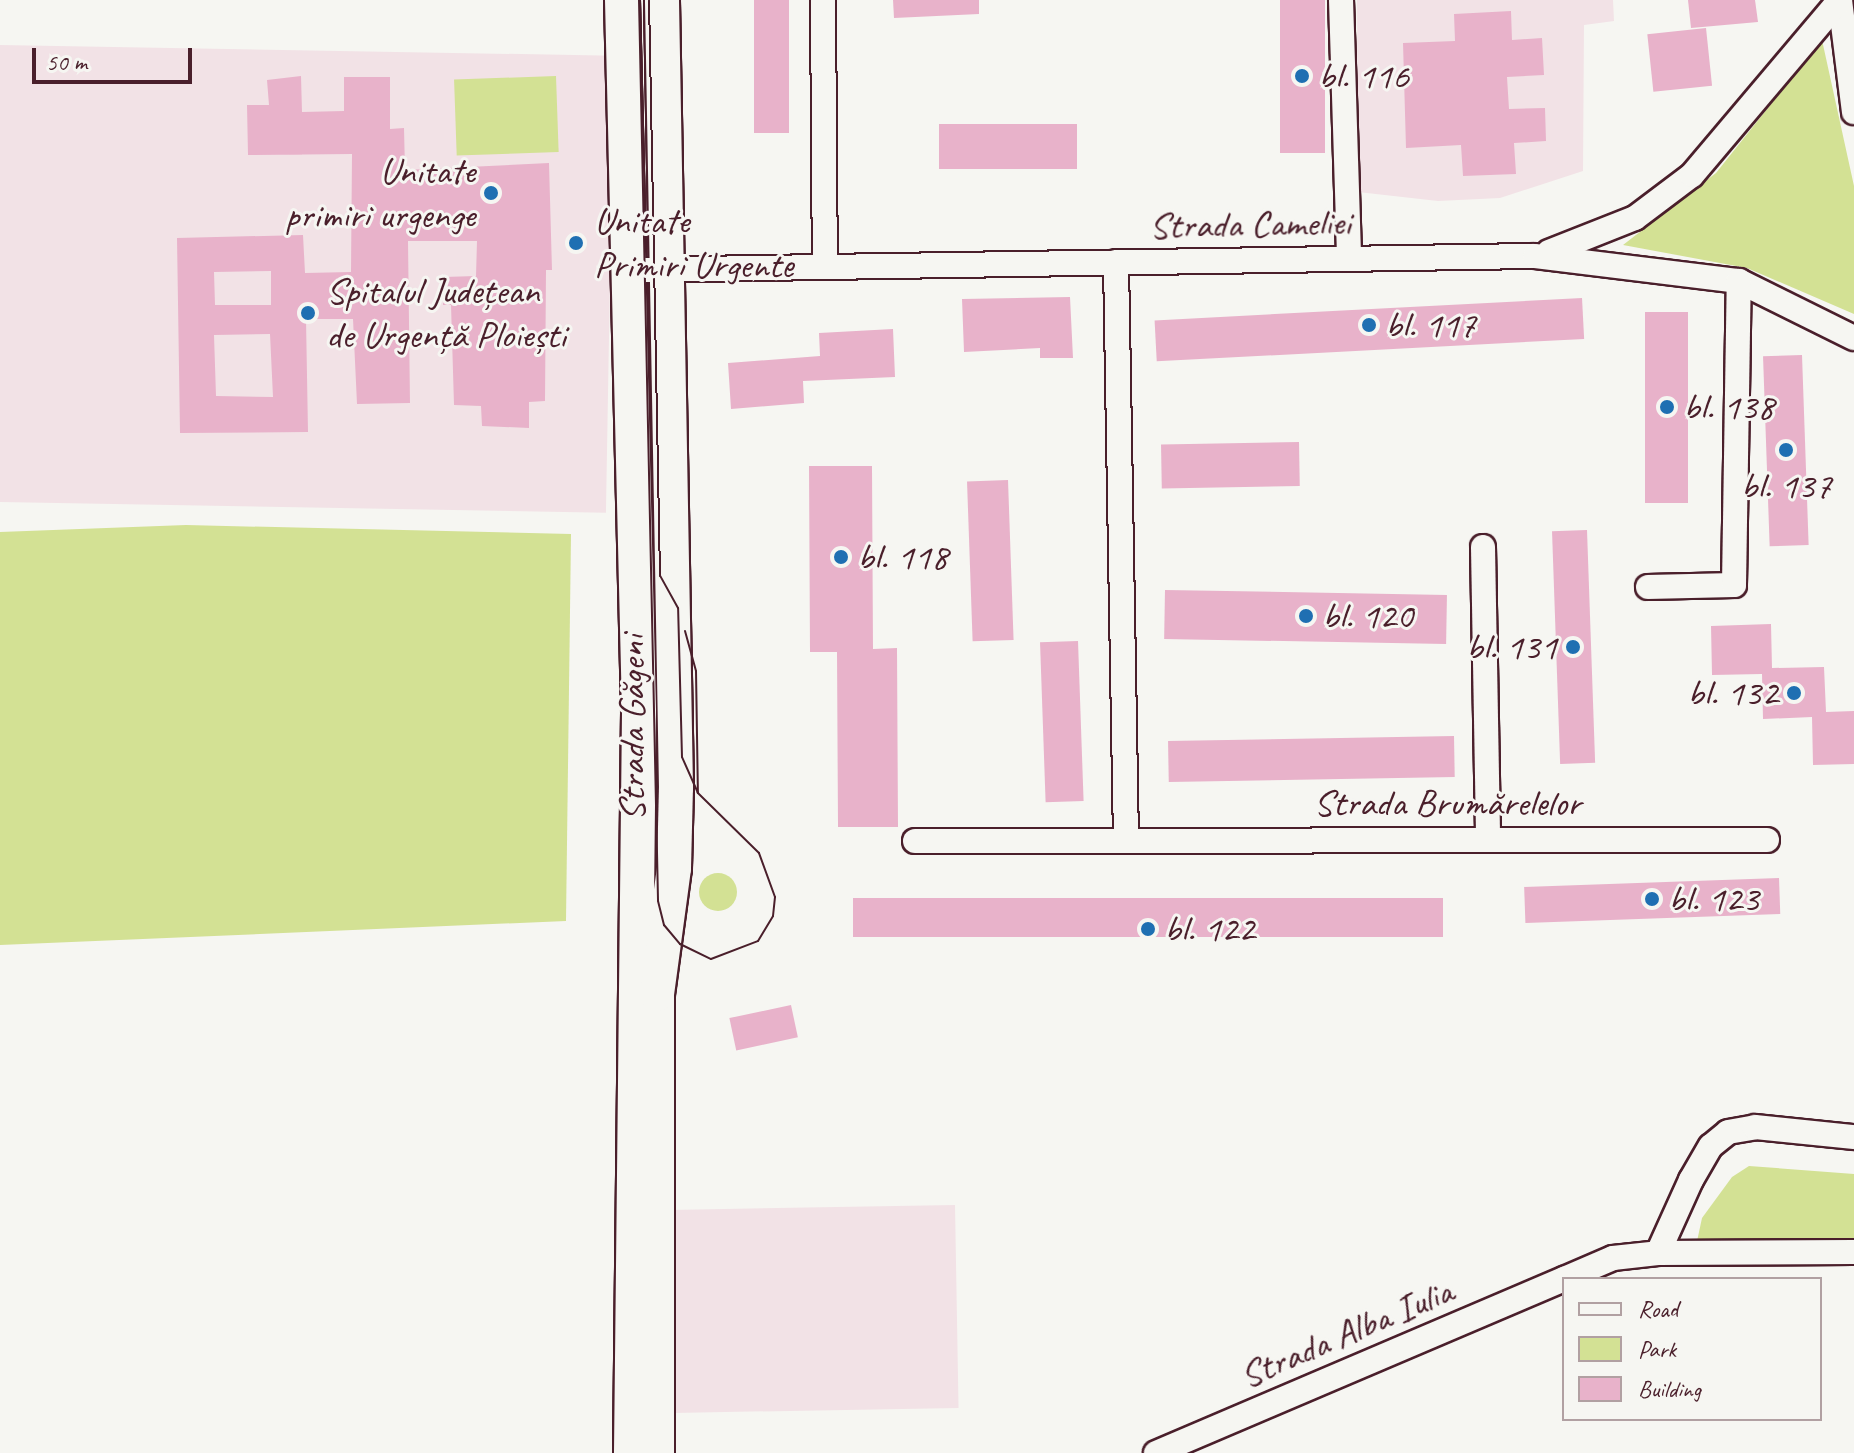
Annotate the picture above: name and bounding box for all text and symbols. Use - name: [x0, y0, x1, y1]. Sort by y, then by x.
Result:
- scale bar: [36, 32, 196, 82]
- text: 50 m: [46, 47, 87, 77]
- place label: bl. 116: [1318, 53, 1409, 99]
- marker: bl. 116: [1293, 67, 1311, 85]
- place label: Unitate primiri urgenge: [285, 148, 475, 238]
- marker: Unitate primiri urgenge: [482, 184, 500, 202]
- place label: Unitate Primiri Urgente: [594, 198, 793, 288]
- street label: Strada Cameliei: [1148, 199, 1352, 249]
- marker: Unitate Primiri Urgente: [565, 232, 587, 254]
- place label: Spitalul Județean de Urgență Ploiești: [326, 268, 566, 358]
- marker: Spitalul Județean de Urgență Ploiești: [297, 302, 319, 324]
- place label: bl. 117: [1385, 302, 1476, 348]
- marker: bl. 117: [1360, 316, 1378, 334]
- place label: bl. 138: [1683, 384, 1774, 430]
- marker: bl. 138: [1658, 398, 1676, 416]
- marker: bl. 137: [1777, 441, 1795, 459]
- place label: bl. 137: [1741, 463, 1831, 509]
- place label: bl. 118: [857, 534, 948, 580]
- marker: bl. 118: [832, 548, 850, 566]
- place label: bl. 120: [1322, 593, 1413, 639]
- marker: bl. 120: [1297, 607, 1315, 625]
- place label: bl. 131: [1466, 624, 1557, 670]
- street label: Strada Găgeni: [609, 635, 655, 821]
- marker: bl. 131: [1564, 638, 1582, 656]
- place label: bl. 132: [1687, 670, 1778, 716]
- marker: bl. 132: [1785, 684, 1803, 702]
- street label: Strada Brumărelelor: [1313, 780, 1581, 826]
- place label: bl. 123: [1668, 876, 1759, 922]
- marker: bl. 123: [1643, 890, 1661, 908]
- place label: bl. 122: [1164, 906, 1255, 952]
- marker: bl. 122: [1139, 920, 1157, 938]
- street label: Strada Alba Iulia: [1232, 1268, 1460, 1398]
- legend: [1562, 1277, 1822, 1421]
- text: Road: [1638, 1294, 1678, 1324]
- text: Park: [1638, 1334, 1676, 1364]
- text: Building: [1638, 1374, 1701, 1404]

